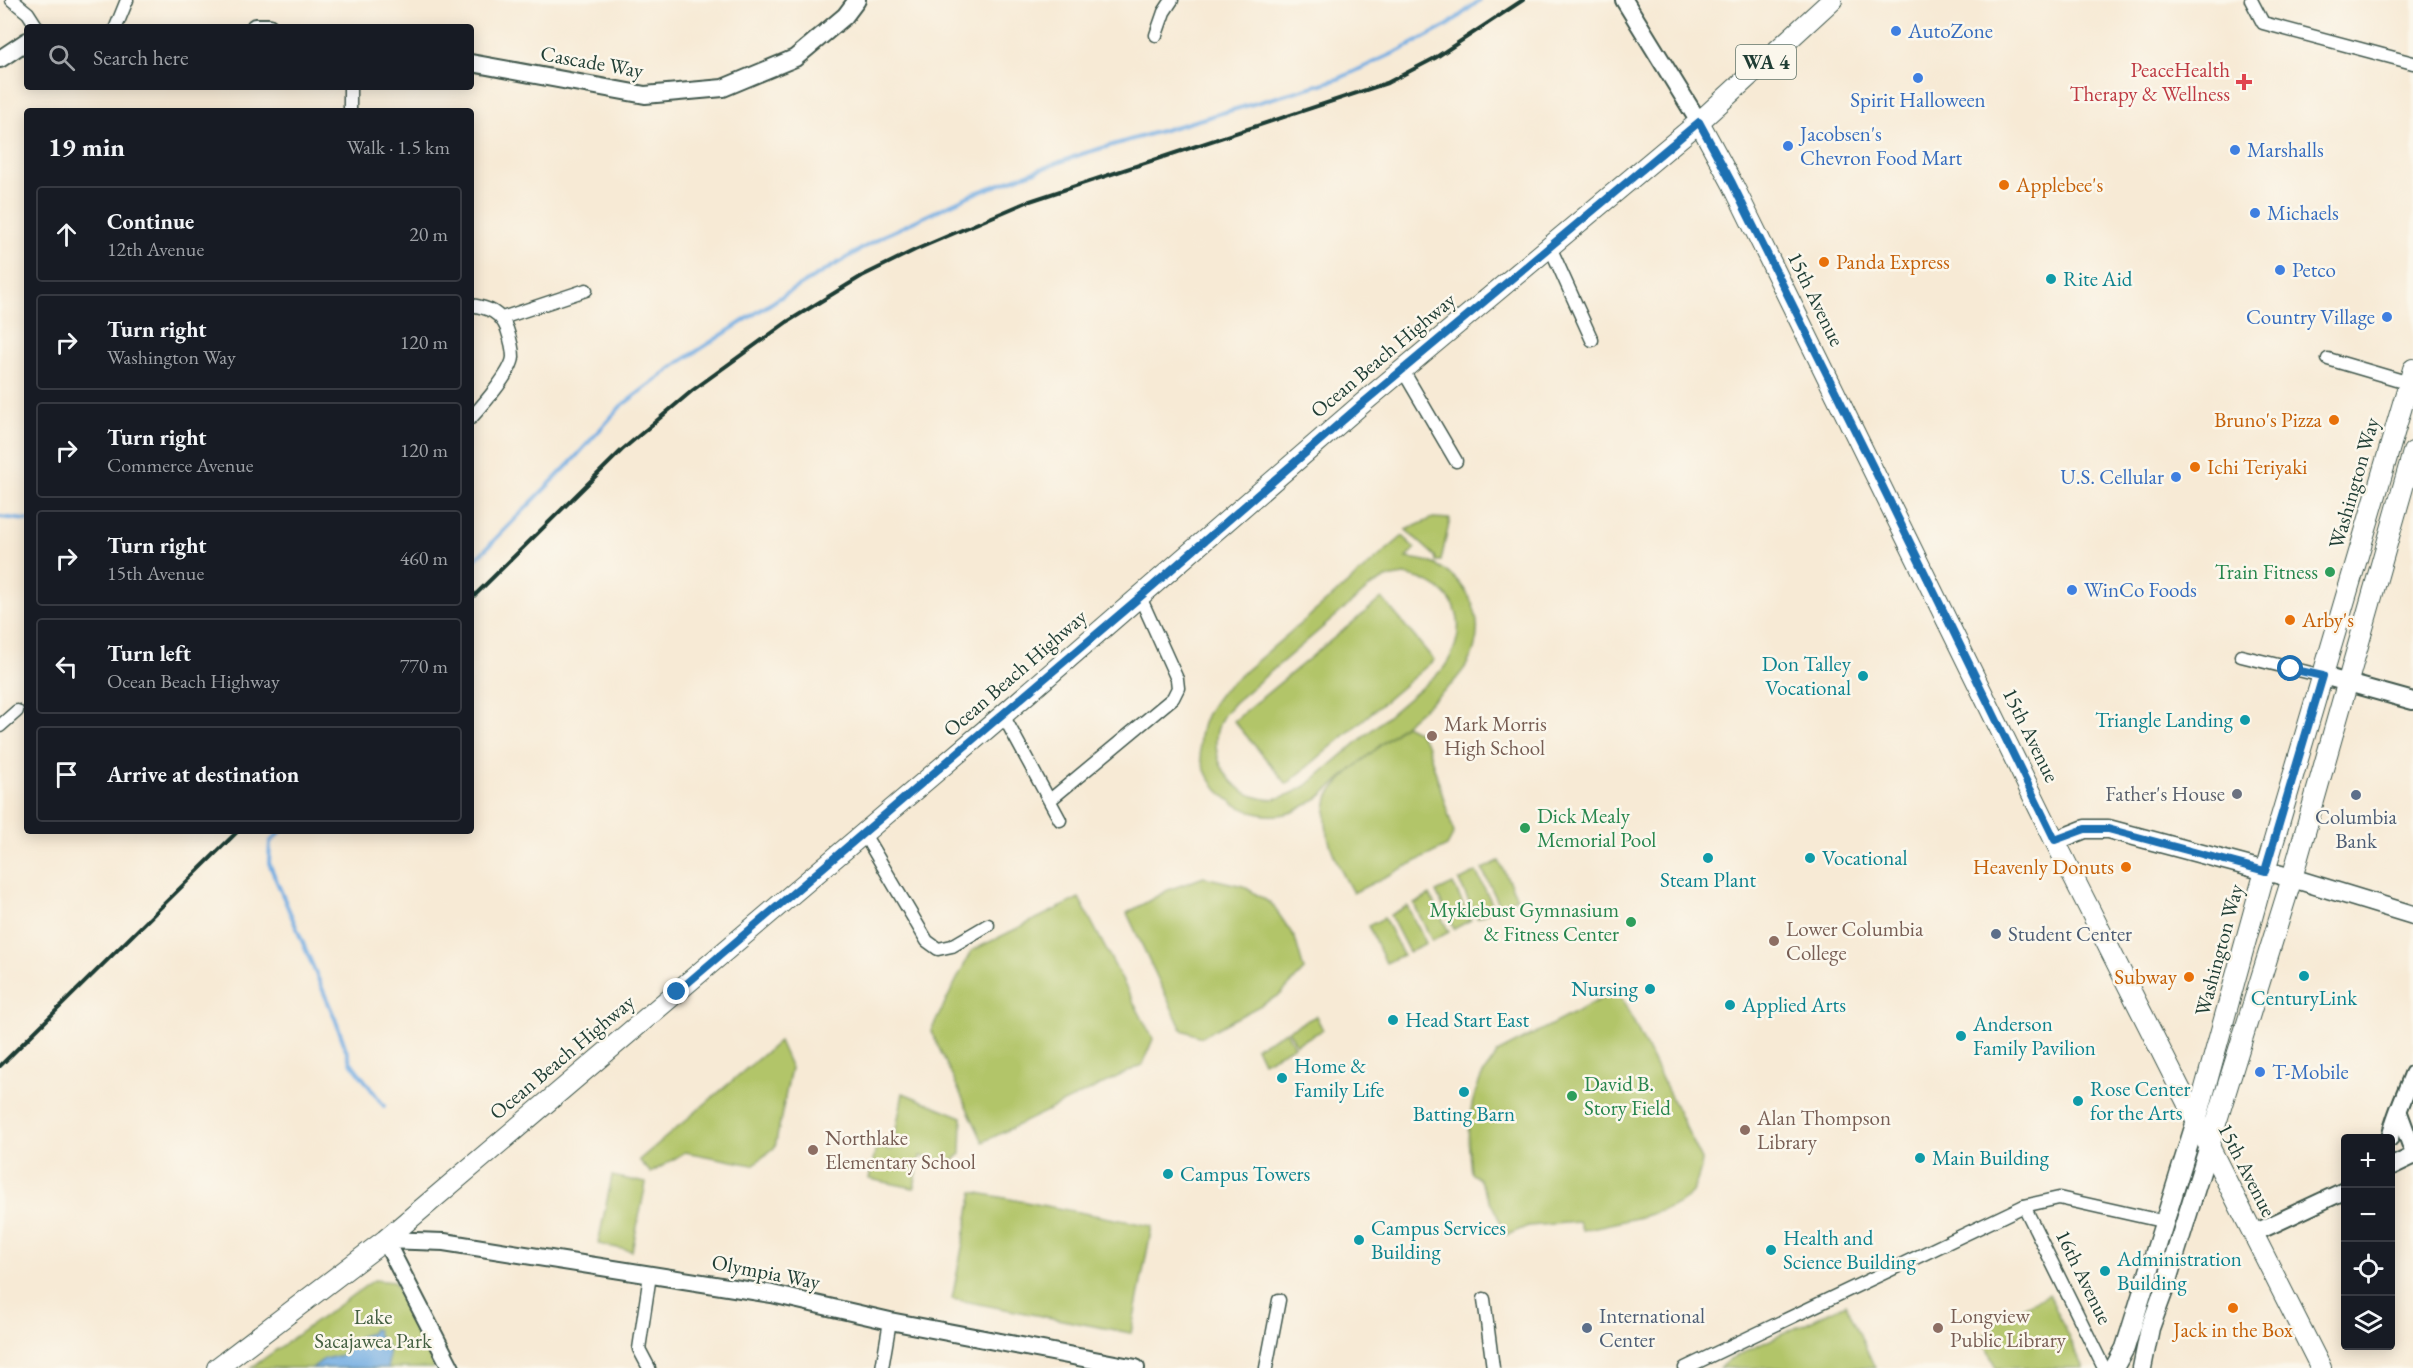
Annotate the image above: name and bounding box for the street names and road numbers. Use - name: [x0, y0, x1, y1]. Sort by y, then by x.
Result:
- street label: Cascade Way: [538, 39, 647, 84]
- road number: WA 4: [1736, 45, 1796, 79]
- street label: 15th Avenue: [1782, 247, 1851, 351]
- street label: Ocean Beach Highway: [1304, 285, 1461, 423]
- street label: Washington Way: [2322, 413, 2385, 552]
- street label: Ocean Beach Highway: [937, 602, 1093, 742]
- street label: 15th Avenue: [1997, 683, 2066, 787]
- street label: Washington Way: [2188, 880, 2249, 1019]
- street label: Ocean Beach Highway: [483, 987, 640, 1125]
- street label: 15th Avenue: [2212, 1118, 2283, 1221]
- street label: 16th Avenue: [2050, 1225, 2119, 1329]
- street label: Olympia Way: [710, 1248, 823, 1295]

